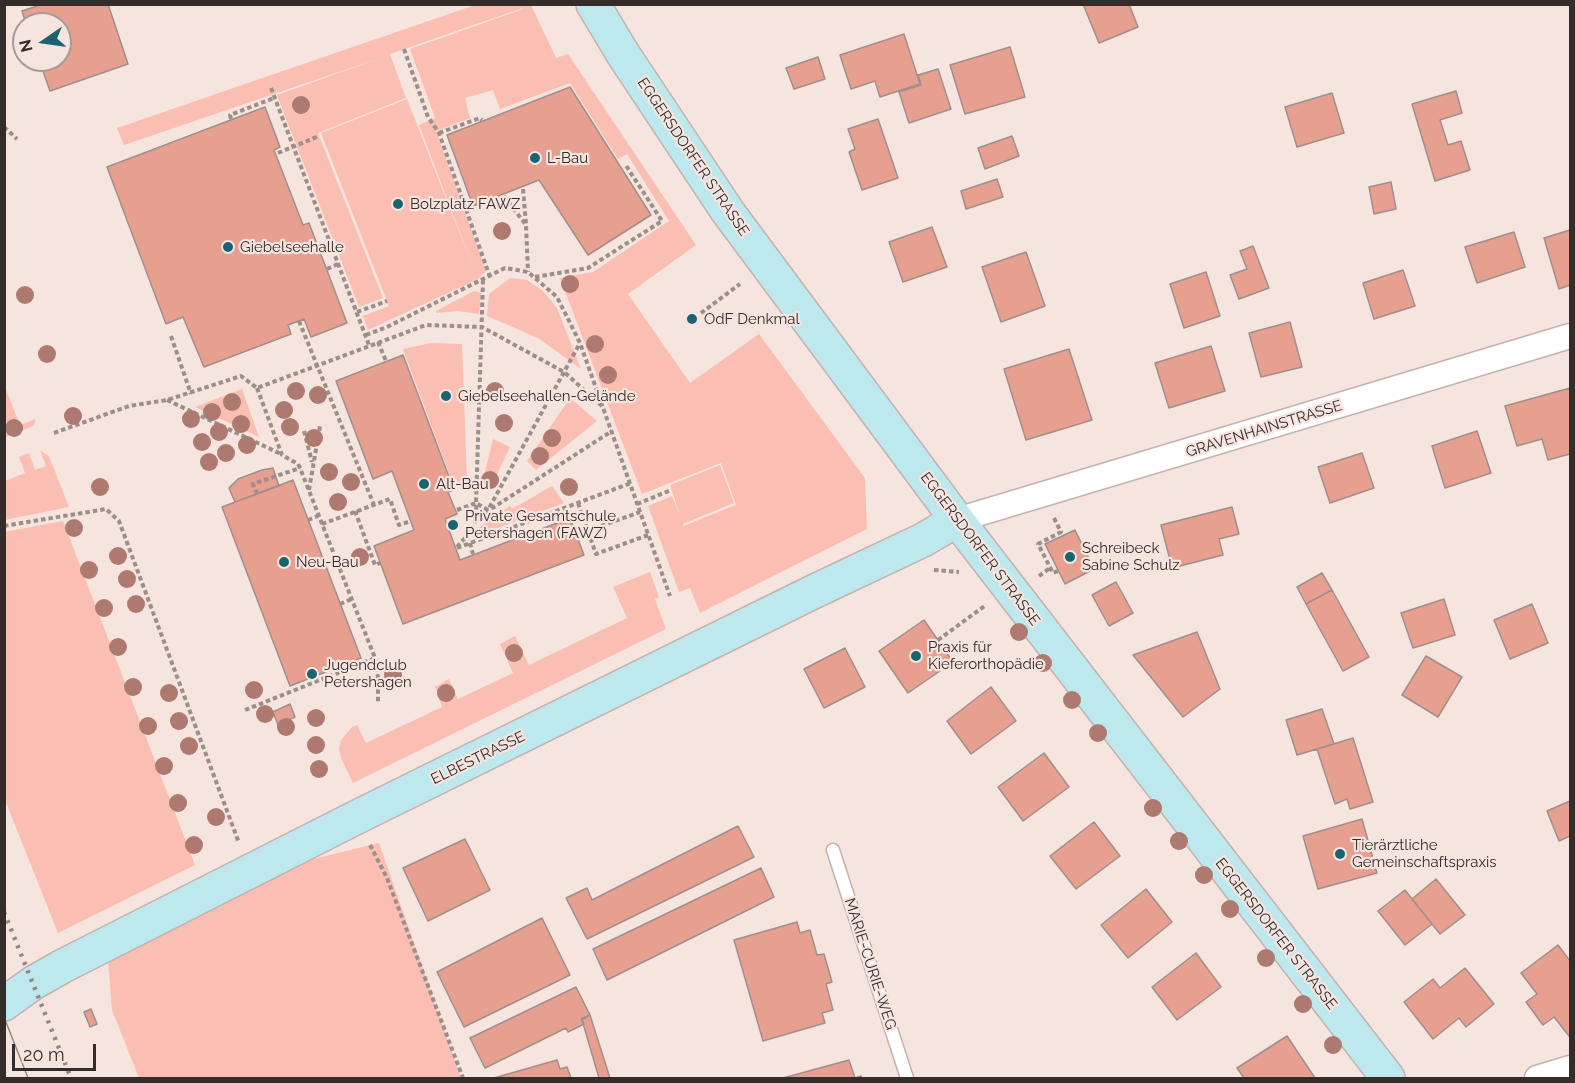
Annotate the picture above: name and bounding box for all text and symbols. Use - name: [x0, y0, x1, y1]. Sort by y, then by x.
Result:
- north arrow: [12, 12, 72, 72]
- text: N: [15, 38, 37, 54]
- street label: EGGERSDORFER STRASSE: [633, 74, 753, 240]
- place label: L-Bau: [547, 149, 588, 167]
- marker: L-Bau: [528, 151, 542, 165]
- place label: Bolzplatz FAWZ: [410, 195, 520, 213]
- marker: Bolzplatz FAWZ: [391, 197, 405, 211]
- place label: Giebelseehalle: [240, 238, 344, 256]
- marker: Giebelseehalle: [221, 240, 235, 254]
- place label: OdF Denkmal: [704, 310, 800, 328]
- marker: OdF Denkmal: [685, 312, 699, 326]
- place label: Giebelseehallen-Gelände: [458, 387, 635, 405]
- marker: Giebelseehallen-Gelände: [439, 389, 453, 403]
- street label: GRAVENHAINSTRASSE: [1184, 397, 1344, 461]
- street label: EGGERSDORFER STRASSE: [917, 469, 1043, 629]
- place label: Alt-Bau: [436, 475, 489, 493]
- marker: Alt-Bau: [417, 477, 431, 491]
- place label: Private Gesamtschule Petershagen (FAWZ): [465, 507, 616, 542]
- marker: Private Gesamtschule Petershagen (FAWZ): [446, 518, 460, 532]
- place label: Schreibeck Sabine Schulz: [1082, 539, 1180, 574]
- marker: Schreibeck Sabine Schulz: [1063, 550, 1077, 564]
- place label: Neu-Bau: [296, 553, 359, 571]
- marker: Neu-Bau: [277, 555, 291, 569]
- place label: Praxis für Kieferorthopädie: [928, 638, 1044, 673]
- marker: Praxis für Kieferorthopädie: [909, 649, 923, 663]
- place label: Jugendclub Petershagen: [324, 656, 412, 691]
- marker: Jugendclub Petershagen: [305, 667, 319, 681]
- street label: ELBESTRASSE: [428, 727, 528, 789]
- place label: Tierärztliche Gemeinschaftspraxis: [1352, 836, 1496, 871]
- marker: Tierärztliche Gemeinschaftspraxis: [1333, 847, 1347, 861]
- street label: EGGERSDORFER STRASSE: [1211, 855, 1341, 1013]
- street label: MARIE-CURIE-WEG: [840, 896, 900, 1032]
- scale bar: [15, 1032, 99, 1070]
- text: 20 m: [23, 1044, 65, 1065]

